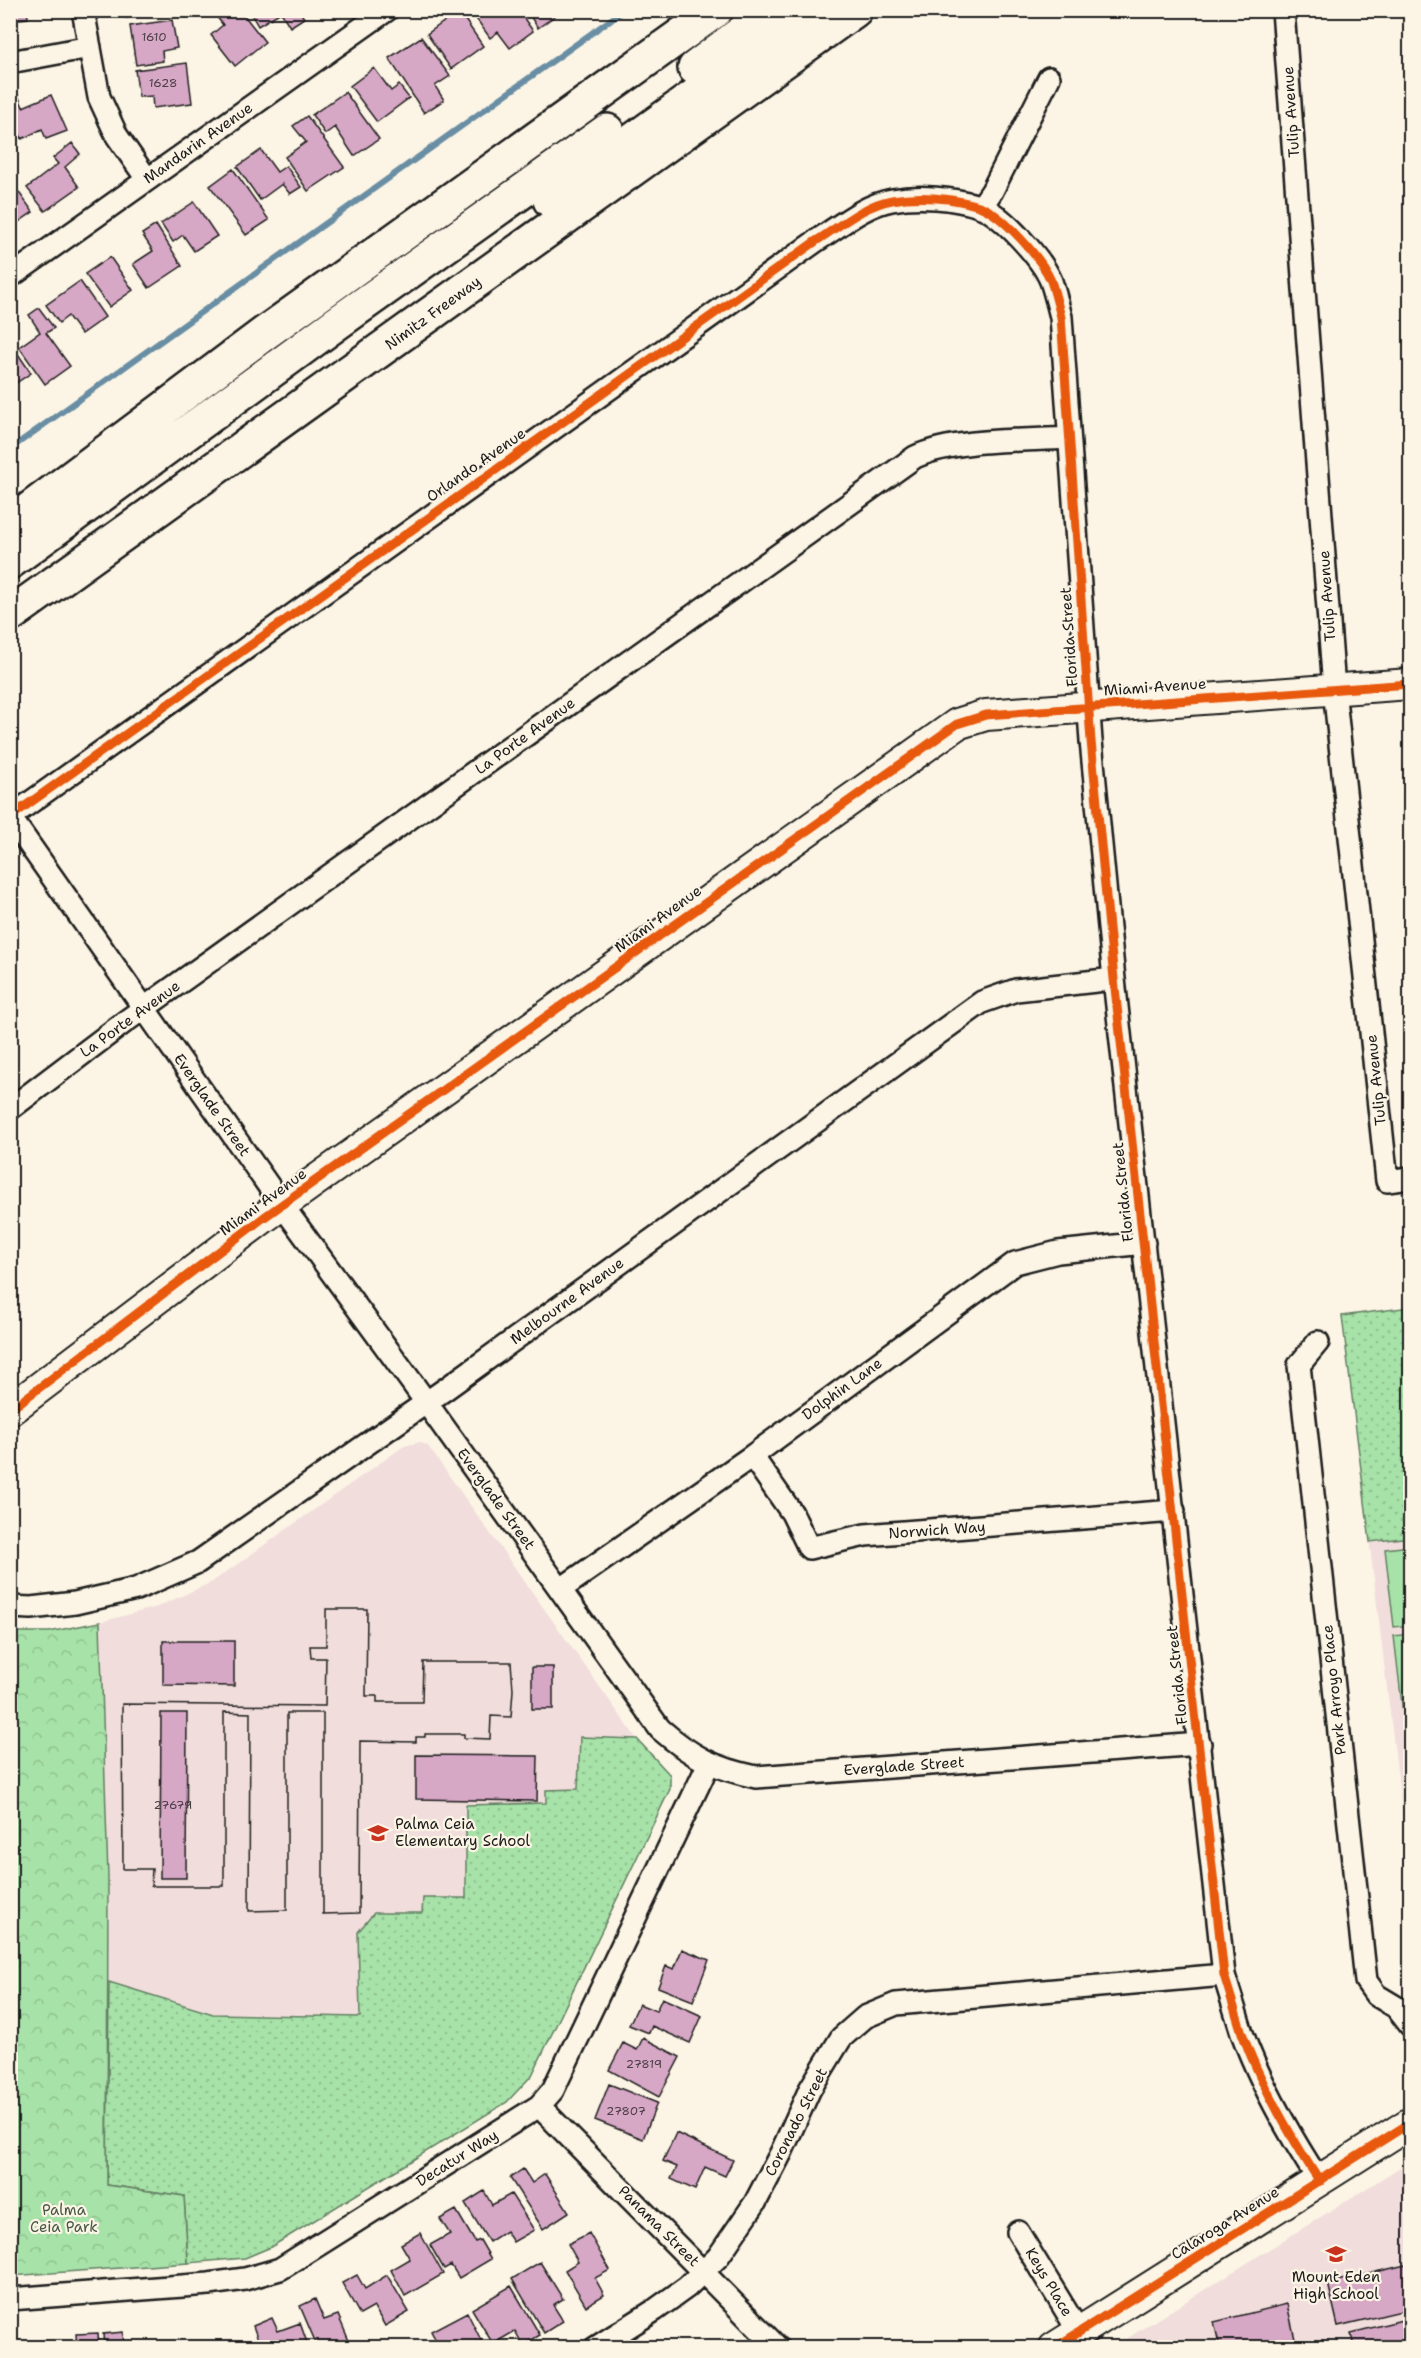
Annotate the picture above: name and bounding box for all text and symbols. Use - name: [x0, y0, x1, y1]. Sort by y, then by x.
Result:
- house number: 1610: [141, 29, 167, 45]
- street label: Tulip Avenue: [1278, 66, 1304, 158]
- house number: 1628: [149, 75, 177, 91]
- street label: Mandarin Avenue: [139, 98, 257, 188]
- street label: Nimitz Freeway: [381, 271, 485, 355]
- street label: Orlando Avenue: [422, 423, 530, 507]
- street label: Tulip Avenue: [1314, 550, 1340, 642]
- street label: Florida Street: [1056, 586, 1082, 688]
- street label: Miami Avenue: [1103, 673, 1207, 701]
- street label: La Porte Avenue: [471, 693, 579, 779]
- street label: Miami Avenue: [611, 881, 705, 957]
- street label: La Porte Avenue: [76, 976, 184, 1062]
- street label: Tulip Avenue: [1361, 1033, 1391, 1127]
- street label: Everglade Street: [169, 1050, 255, 1160]
- street label: Florida Street: [1108, 1141, 1138, 1243]
- street label: Miami Avenue: [216, 1164, 310, 1240]
- street label: Melbourne Avenue: [506, 1253, 628, 1349]
- street label: Dolphin Lane: [798, 1353, 886, 1425]
- street label: Everglade Street: [452, 1444, 540, 1554]
- street label: Norwich Way: [888, 1517, 986, 1543]
- street label: Florida Street: [1162, 1624, 1192, 1726]
- street label: Park Arroyo Place: [1317, 1624, 1351, 1756]
- street label: Everglade Street: [843, 1752, 965, 1780]
- house number: 27679: [154, 1797, 192, 1813]
- place label: Palma Ceia Elementary School: [395, 1814, 531, 1851]
- school or university icon: Palma Ceia Elementary School: [366, 1821, 390, 1845]
- house number: 27819: [626, 2056, 662, 2072]
- street label: Coronado Street: [760, 2064, 832, 2180]
- house number: 27807: [606, 2103, 646, 2119]
- street label: Decatur Way: [412, 2125, 502, 2191]
- street label: Panama Street: [614, 2181, 704, 2271]
- street label: Calaroga Avenue: [1167, 2182, 1283, 2264]
- park label: Palma Ceia Park: [30, 2200, 98, 2237]
- school or university icon: Mount Eden High School: [1324, 2242, 1348, 2266]
- street label: Keys Place: [1021, 2244, 1077, 2320]
- place label: Mount Eden High School: [1292, 2267, 1380, 2304]

